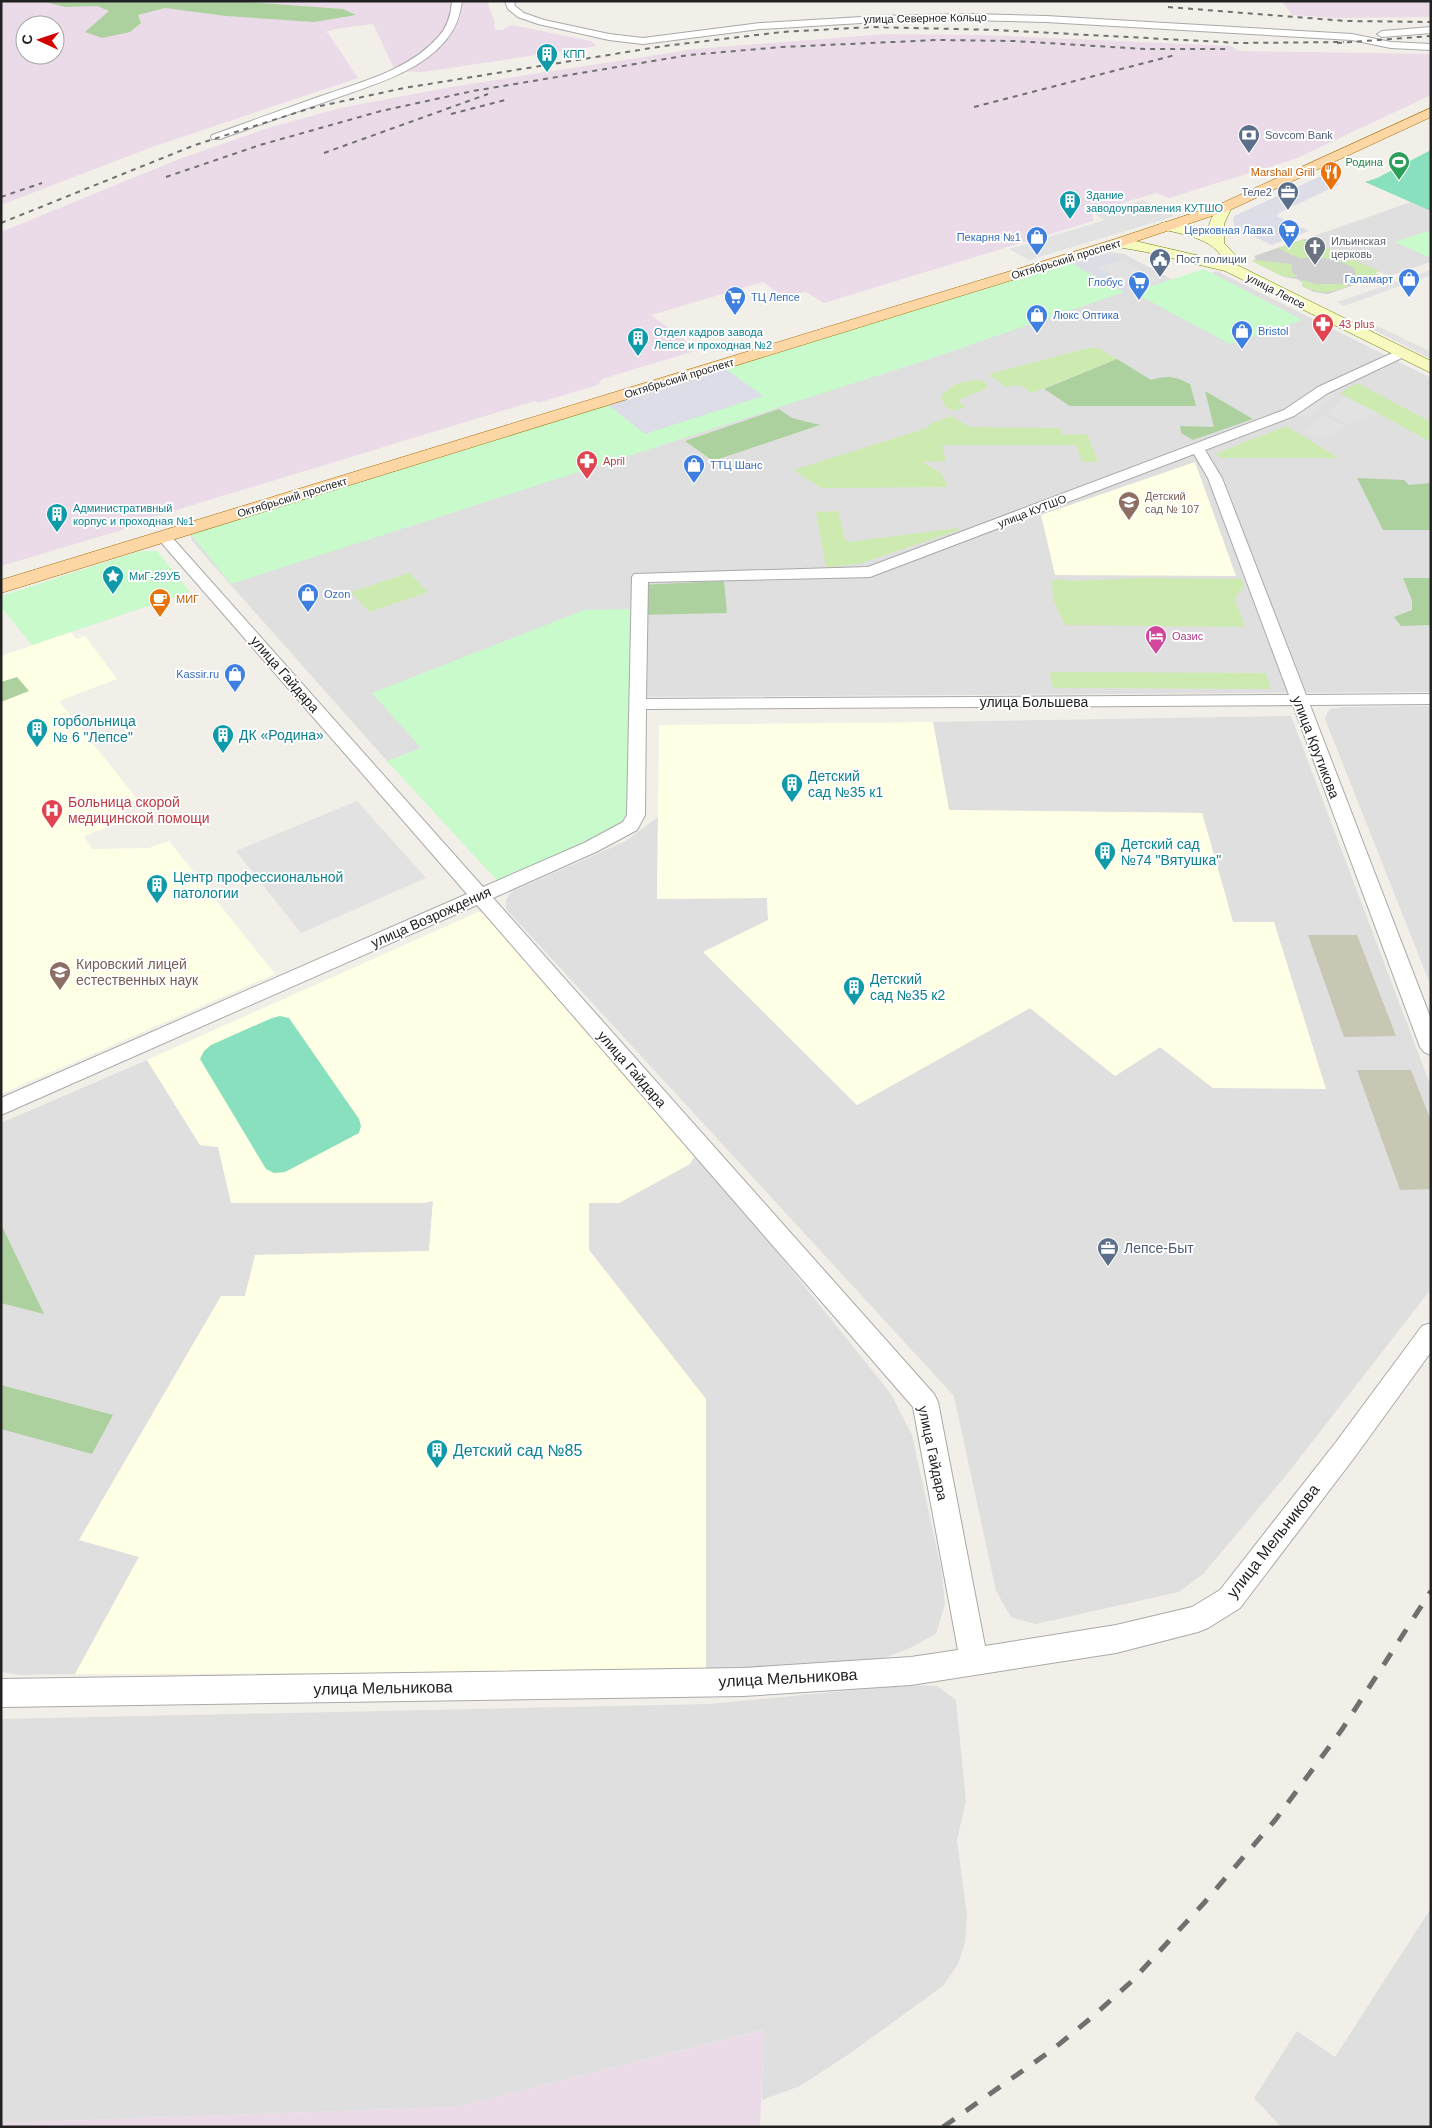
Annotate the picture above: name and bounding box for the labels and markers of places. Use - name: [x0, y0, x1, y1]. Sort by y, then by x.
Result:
- building icon: КПП: [535, 42, 559, 73]
- place label: КПП: [563, 48, 585, 60]
- bank icon: Sovcom Bank: [1237, 123, 1261, 154]
- place label: Sovcom Bank: [1265, 129, 1333, 141]
- sports icon: Родина: [1387, 150, 1411, 181]
- place label: Родина: [1346, 156, 1384, 168]
- restaurant icon: Marshall Grill: [1319, 160, 1343, 191]
- place label: Marshall Grill: [1251, 166, 1315, 178]
- office icon: Теле2: [1276, 180, 1300, 211]
- place label: Теле2: [1241, 186, 1272, 198]
- building icon: Здание заводоуправления КУТШО: [1058, 189, 1082, 220]
- place label: Здание заводоуправления КУТШО: [1086, 189, 1224, 214]
- supermarket icon: Церковная Лавка: [1277, 218, 1301, 249]
- place label: Церковная Лавка: [1184, 224, 1274, 236]
- shop icon: Пекарня №1: [1025, 225, 1049, 256]
- place label: Пекарня №1: [957, 231, 1021, 243]
- church icon: Ильинская церковь: [1303, 235, 1327, 266]
- place label: Ильинская церковь: [1331, 235, 1386, 260]
- public building icon: Пост полиции: [1148, 247, 1172, 278]
- place label: Пост полиции: [1176, 253, 1247, 265]
- shop icon: Галамарт: [1397, 267, 1421, 298]
- supermarket icon: Глобус: [1127, 270, 1151, 301]
- place label: Галамарт: [1344, 273, 1393, 285]
- place label: Глобус: [1088, 276, 1123, 288]
- supermarket icon: ТЦ Лепсе: [723, 285, 747, 316]
- place label: ТЦ Лепсе: [751, 291, 800, 303]
- shop icon: Люкс Оптика: [1025, 303, 1049, 334]
- place label: Люкс Оптика: [1053, 309, 1120, 321]
- pharmacy icon: 43 plus: [1311, 312, 1335, 343]
- place label: 43 plus: [1339, 318, 1375, 330]
- shop icon: Bristol: [1230, 319, 1254, 350]
- place label: Bristol: [1258, 325, 1289, 337]
- building icon: Отдел кадров завода Лепсе и проходная №2: [626, 326, 650, 357]
- place label: Отдел кадров завода Лепсе и проходная №2: [654, 326, 772, 351]
- pharmacy icon: April: [575, 449, 599, 480]
- shop icon: ТТЦ Шанс: [682, 453, 706, 484]
- place label: April: [603, 455, 625, 467]
- place label: ТТЦ Шанс: [710, 459, 763, 471]
- school or university icon: Детский сад № 107: [1117, 490, 1141, 521]
- place label: Детский сад № 107: [1145, 490, 1199, 515]
- building icon: Административный корпус и проходная №1: [45, 502, 69, 533]
- place label: Административный корпус и проходная №1: [73, 502, 194, 527]
- place icon: МиГ-29УБ: [101, 564, 125, 595]
- place label: МиГ-29УБ: [129, 570, 180, 582]
- shop icon: Ozon: [296, 582, 320, 613]
- cafe icon: МИГ: [148, 587, 172, 618]
- place label: Ozon: [324, 588, 350, 600]
- place label: МИГ: [176, 593, 199, 605]
- hotel icon: Оазис: [1144, 624, 1168, 655]
- place label: Оазис: [1172, 630, 1204, 642]
- shop icon: Kassir.ru: [223, 662, 247, 693]
- place label: Kassir.ru: [176, 668, 219, 680]
- place label: горбольница № 6 "Лепсе": [53, 713, 136, 745]
- building icon: горбольница № 6 "Лепсе": [25, 717, 49, 748]
- building icon: ДК «Родина»: [211, 723, 235, 754]
- place label: ДК «Родина»: [239, 727, 324, 743]
- place label: Детский сад №35 к1: [808, 768, 883, 800]
- building icon: Детский сад №35 к1: [780, 772, 804, 803]
- place label: Больница скорой медицинской помощи: [68, 794, 210, 826]
- hospital icon: Больница скорой медицинской помощи: [40, 798, 64, 829]
- place label: Детский сад №74 "Вятушка": [1121, 836, 1221, 868]
- building icon: Детский сад №74 "Вятушка": [1093, 840, 1117, 871]
- place label: Центр профессиональной патологии: [173, 869, 343, 901]
- building icon: Центр профессиональной патологии: [145, 873, 169, 904]
- place label: Кировский лицей естественных наук: [76, 956, 199, 988]
- school or university icon: Кировский лицей естественных наук: [48, 960, 72, 991]
- place label: Детский сад №35 к2: [870, 971, 945, 1003]
- building icon: Детский сад №35 к2: [842, 975, 866, 1006]
- office icon: Лепсе-Быт: [1096, 1236, 1120, 1267]
- place label: Лепсе-Быт: [1124, 1240, 1194, 1256]
- building icon: Детский сад №85: [425, 1438, 449, 1469]
- place label: Детский сад №85: [453, 1442, 582, 1459]

